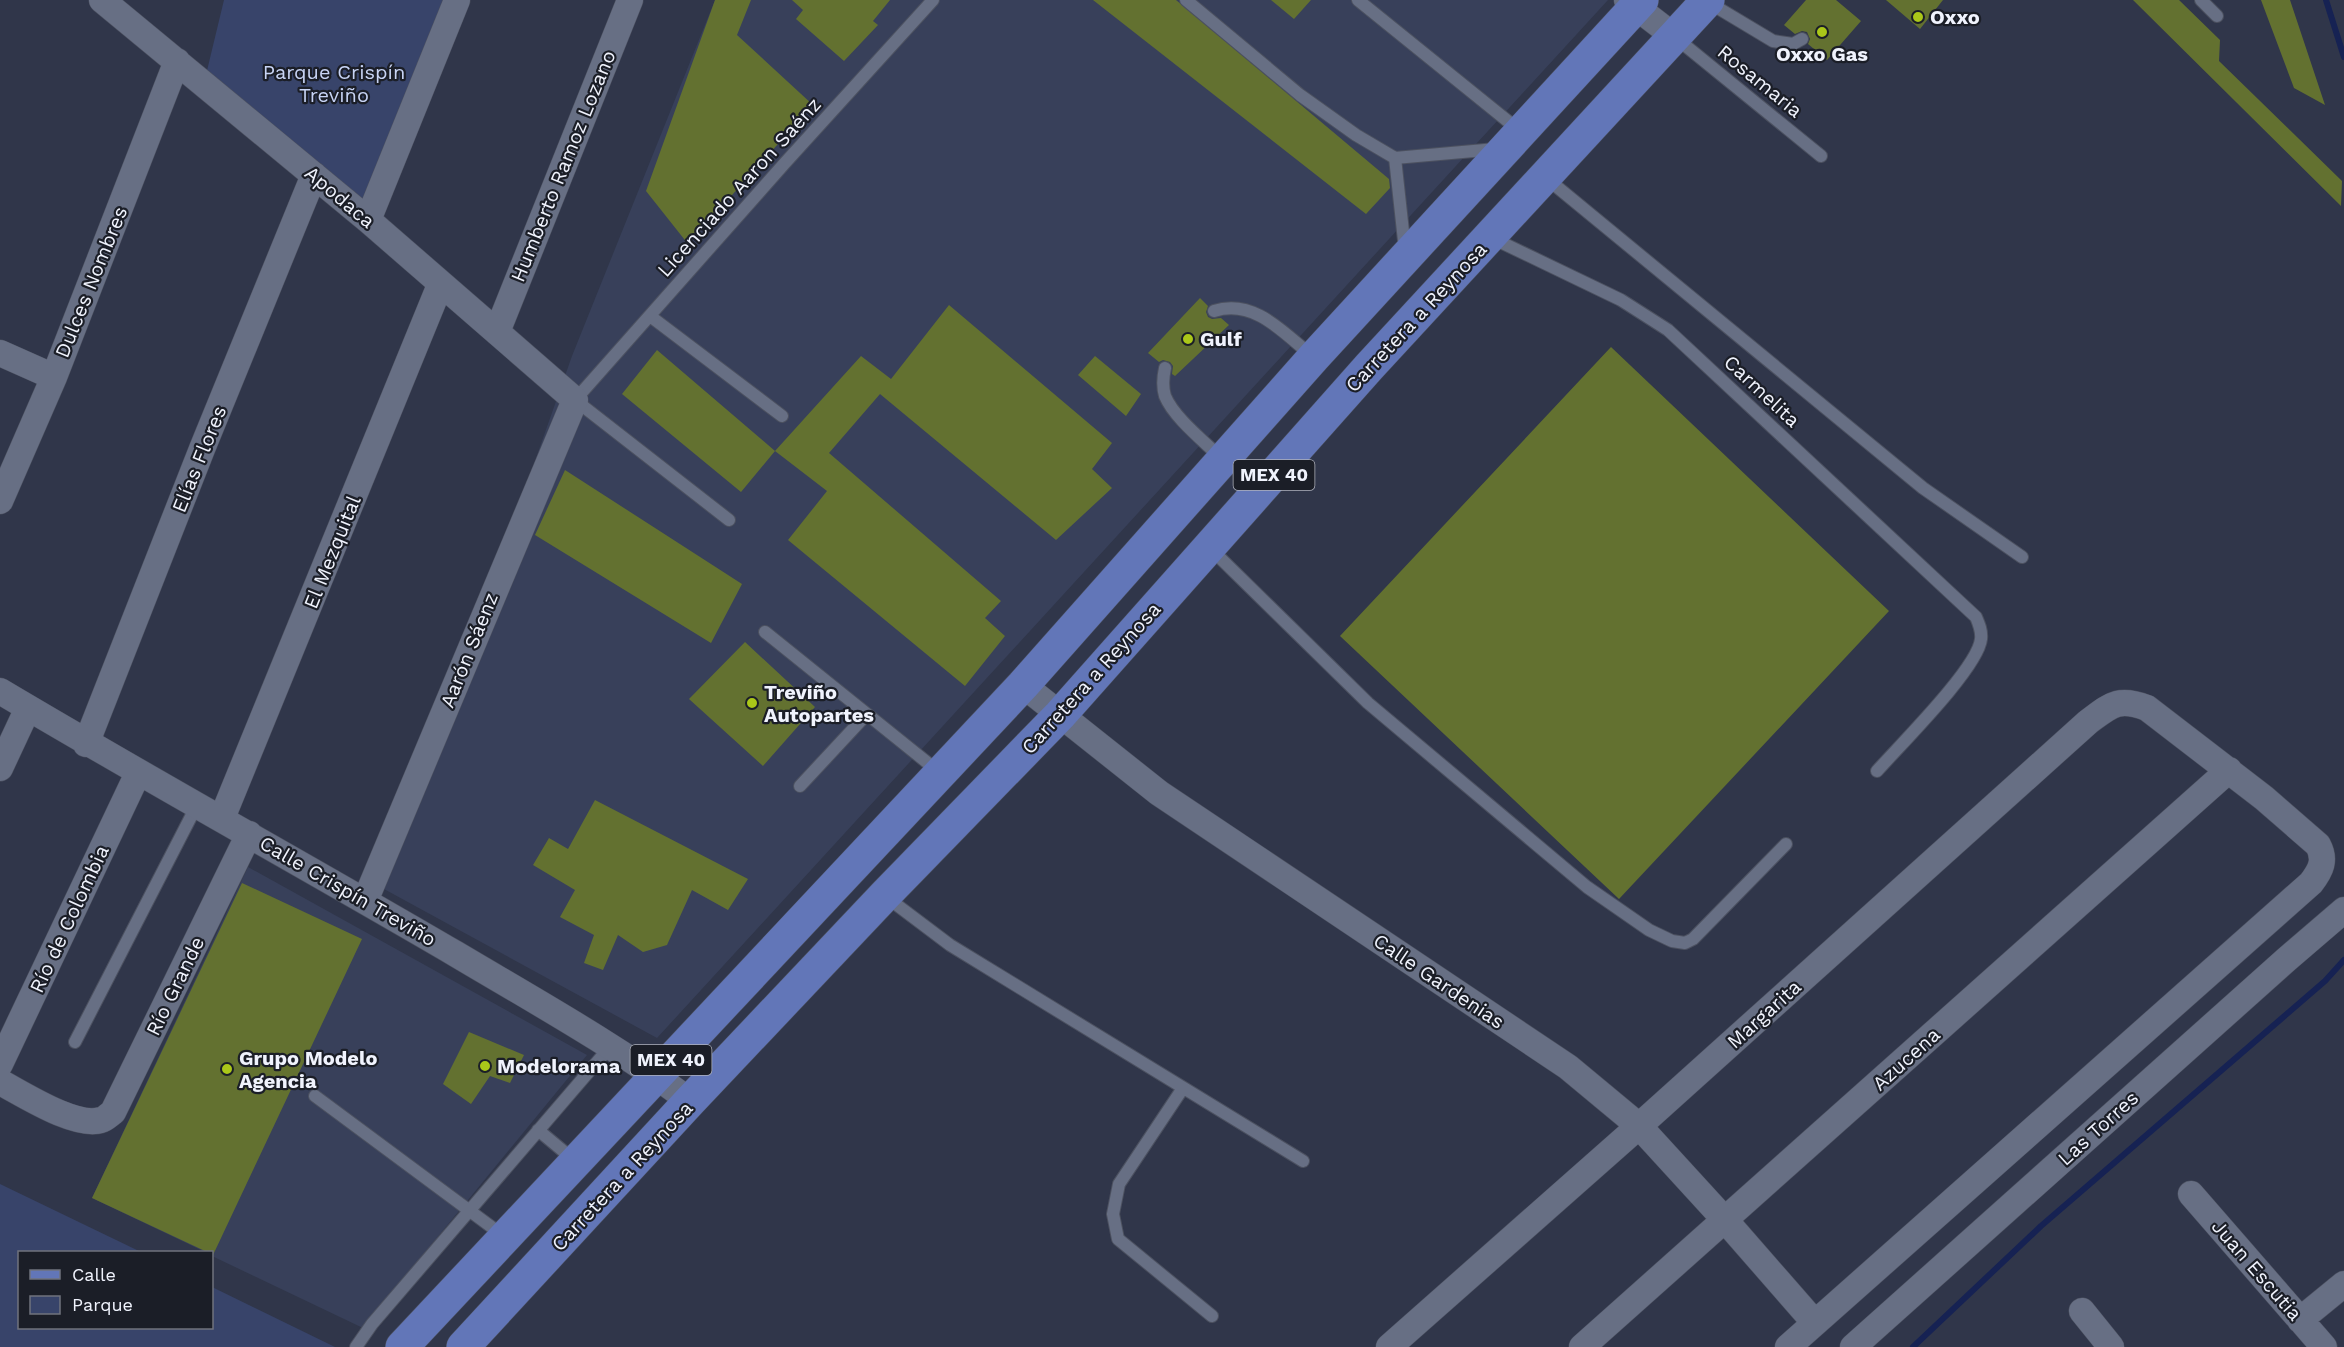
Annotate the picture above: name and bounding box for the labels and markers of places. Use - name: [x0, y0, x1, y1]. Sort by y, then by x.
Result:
- place label: Oxxo: [1930, 5, 1980, 29]
- marker: Oxxo: [1911, 10, 1925, 24]
- marker: Oxxo Gas: [1815, 25, 1829, 39]
- place label: Oxxo Gas: [1776, 42, 1868, 66]
- place label: Gulf: [1200, 327, 1242, 351]
- marker: Gulf: [1181, 332, 1195, 346]
- place label: Treviño Autopartes: [764, 680, 874, 727]
- marker: Treviño Autopartes: [745, 696, 759, 710]
- place label: Grupo Modelo Agencia: [239, 1046, 377, 1093]
- place label: Modelorama: [497, 1054, 621, 1078]
- marker: Modelorama: [478, 1059, 492, 1073]
- marker: Grupo Modelo Agencia: [220, 1062, 234, 1076]

